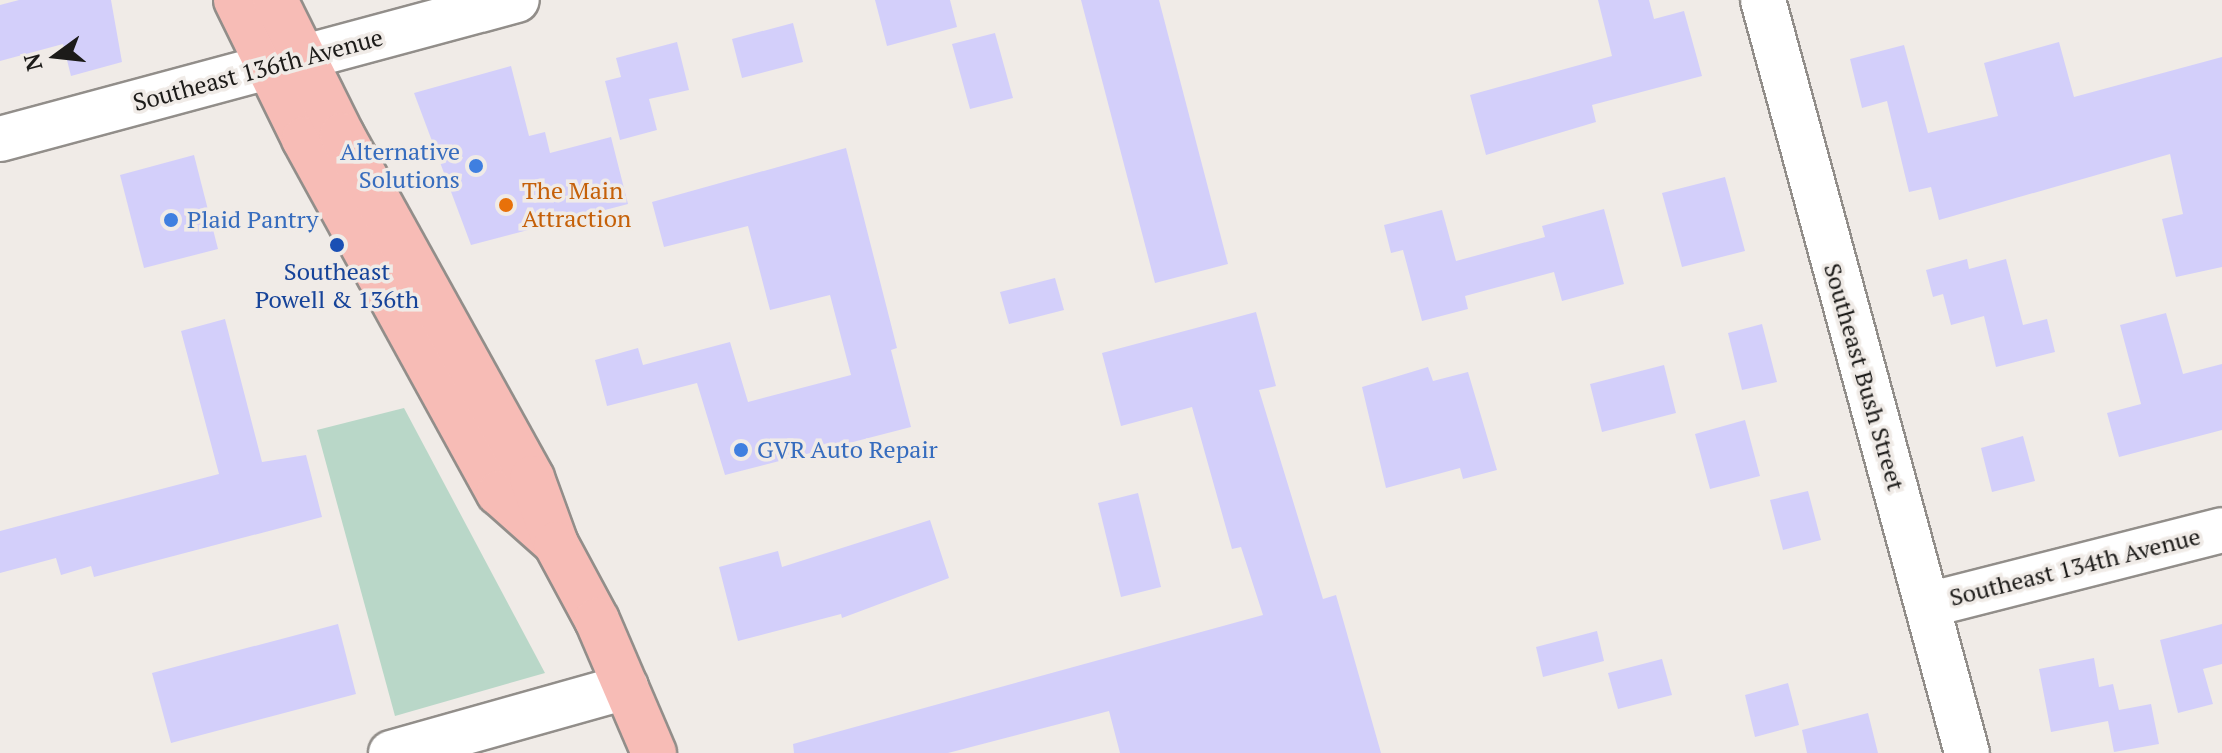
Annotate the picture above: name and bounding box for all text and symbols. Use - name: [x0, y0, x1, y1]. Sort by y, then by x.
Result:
- north arrow: [16, 16, 96, 96]
- street label: Southeast 136th Avenue: [130, 23, 386, 117]
- text: N: [16, 51, 49, 74]
- place label: Alternative Solutions: [340, 138, 460, 194]
- marker: Alternative Solutions: [467, 157, 485, 175]
- place label: The Main Attraction: [522, 177, 631, 233]
- marker: The Main Attraction: [497, 196, 515, 214]
- place label: Plaid Pantry: [187, 206, 318, 234]
- marker: Plaid Pantry: [162, 211, 180, 229]
- marker: Southeast Powell & 136th: [328, 236, 346, 254]
- place label: Southeast Powell & 136th: [255, 258, 419, 314]
- street label: Southeast Bush Street: [1818, 260, 1910, 494]
- place label: GVR Auto Repair: [757, 436, 938, 464]
- marker: GVR Auto Repair: [732, 441, 750, 459]
- street label: Southeast 134th Avenue: [1946, 522, 2204, 612]

